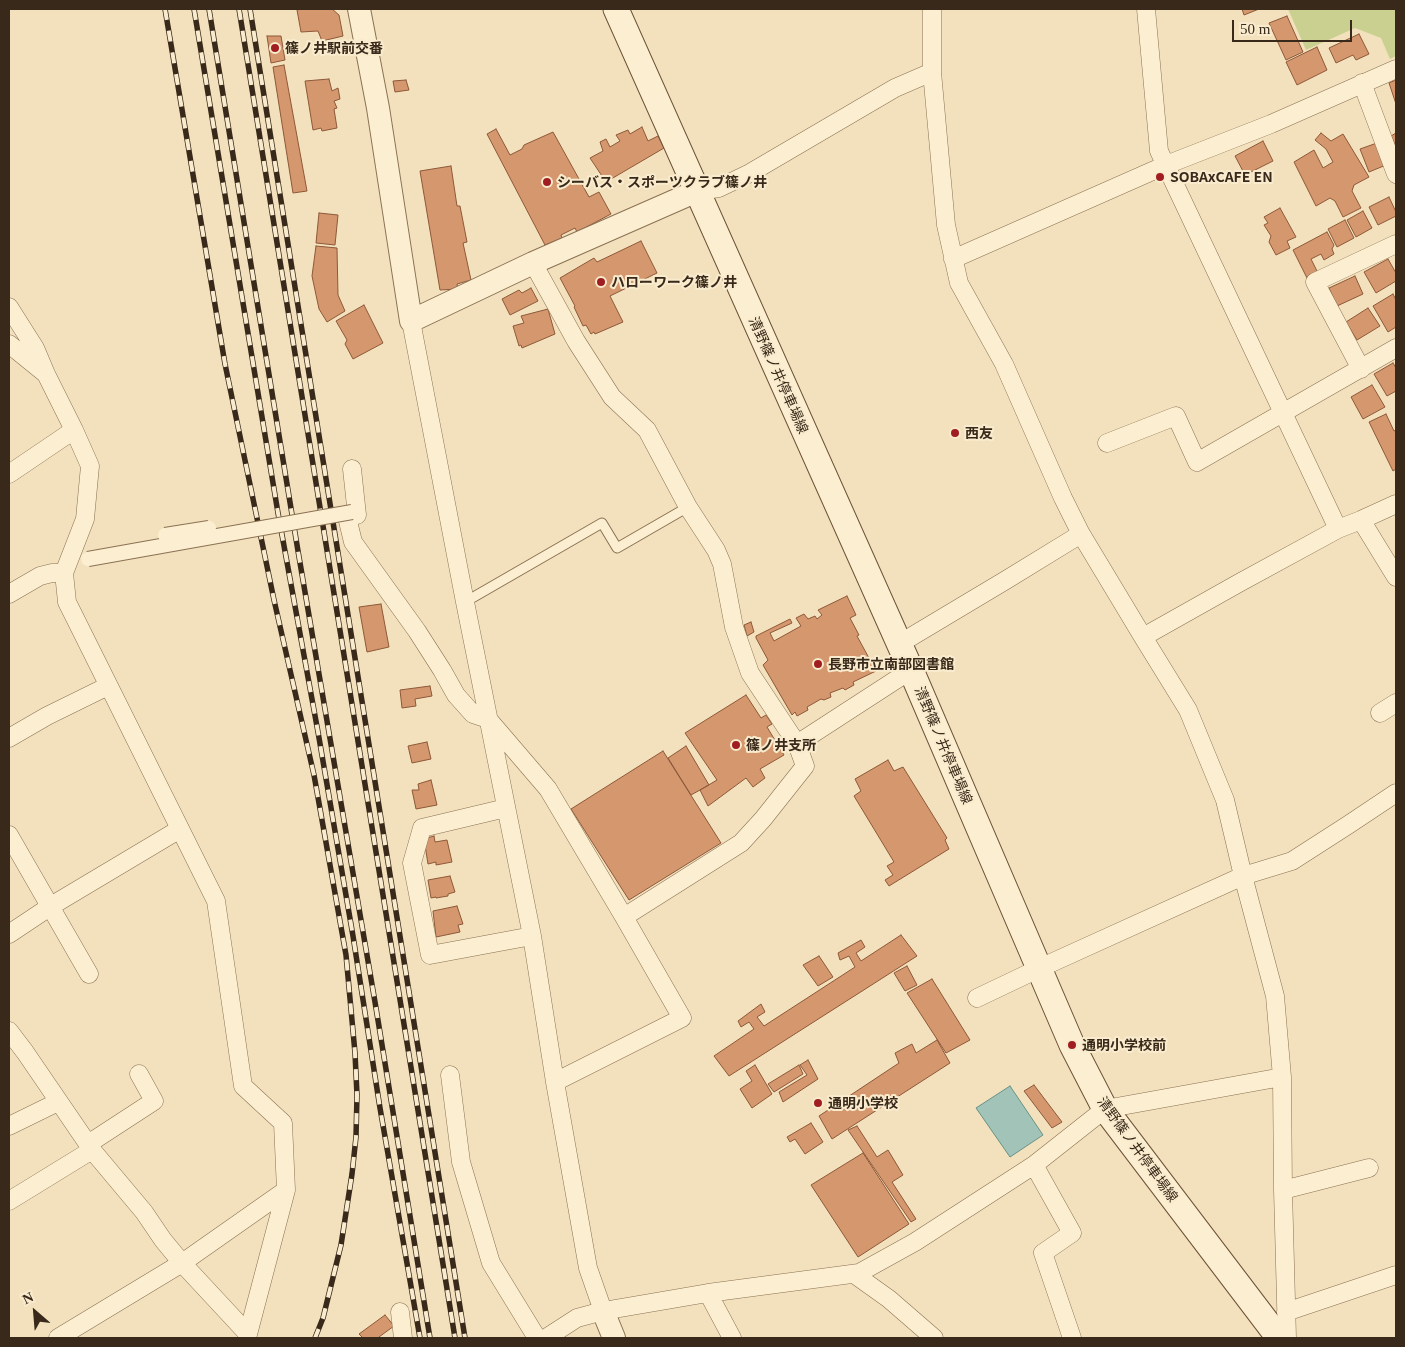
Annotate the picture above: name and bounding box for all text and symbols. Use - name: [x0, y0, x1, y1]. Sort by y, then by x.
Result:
- scale bar: [1235, 10, 1355, 42]
- text: 50 m: [1240, 21, 1270, 37]
- place label: 篠ノ井駅前交番: [285, 40, 383, 56]
- marker: 篠ノ井駅前交番: [269, 42, 281, 54]
- place label: SOBAxCAFE EN: [1170, 169, 1273, 185]
- marker: SOBAxCAFE EN: [1154, 171, 1166, 183]
- place label: シーバス・スポーツクラブ篠ノ井: [557, 174, 767, 190]
- marker: シーバス・スポーツクラブ篠ノ井: [541, 176, 553, 188]
- place label: ハローワーク篠ノ井: [611, 274, 737, 290]
- marker: ハローワーク篠ノ井: [595, 276, 607, 288]
- street label: 清野篠ノ井停車場線: [746, 314, 812, 436]
- place label: 西友: [965, 425, 993, 441]
- marker: 西友: [949, 427, 961, 439]
- place label: 長野市立南部図書館: [828, 656, 954, 672]
- marker: 長野市立南部図書館: [812, 658, 824, 670]
- street label: 清野篠ノ井停車場線: [912, 684, 976, 806]
- place label: 篠ノ井支所: [746, 737, 816, 753]
- marker: 篠ノ井支所: [730, 739, 742, 751]
- place label: 通明小学校前: [1082, 1037, 1166, 1053]
- marker: 通明小学校前: [1066, 1039, 1078, 1051]
- street label: 清野篠ノ井停車場線: [1094, 1093, 1182, 1205]
- place label: 通明小学校: [828, 1095, 898, 1111]
- marker: 通明小学校: [812, 1097, 824, 1109]
- north arrow: [10, 1287, 60, 1337]
- text: N: [20, 1289, 36, 1307]

